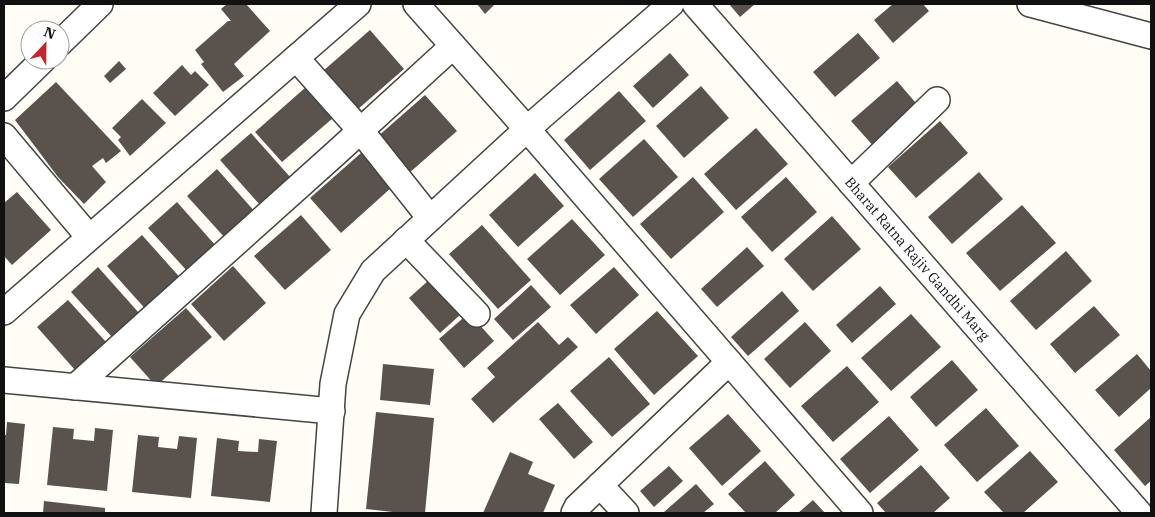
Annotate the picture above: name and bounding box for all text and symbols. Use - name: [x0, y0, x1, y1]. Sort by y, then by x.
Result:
- north arrow: [20, 20, 70, 70]
- text: N: [41, 23, 58, 43]
- street label: Bharat Ratna Rajiv Gandhi Marg: [841, 173, 994, 345]

